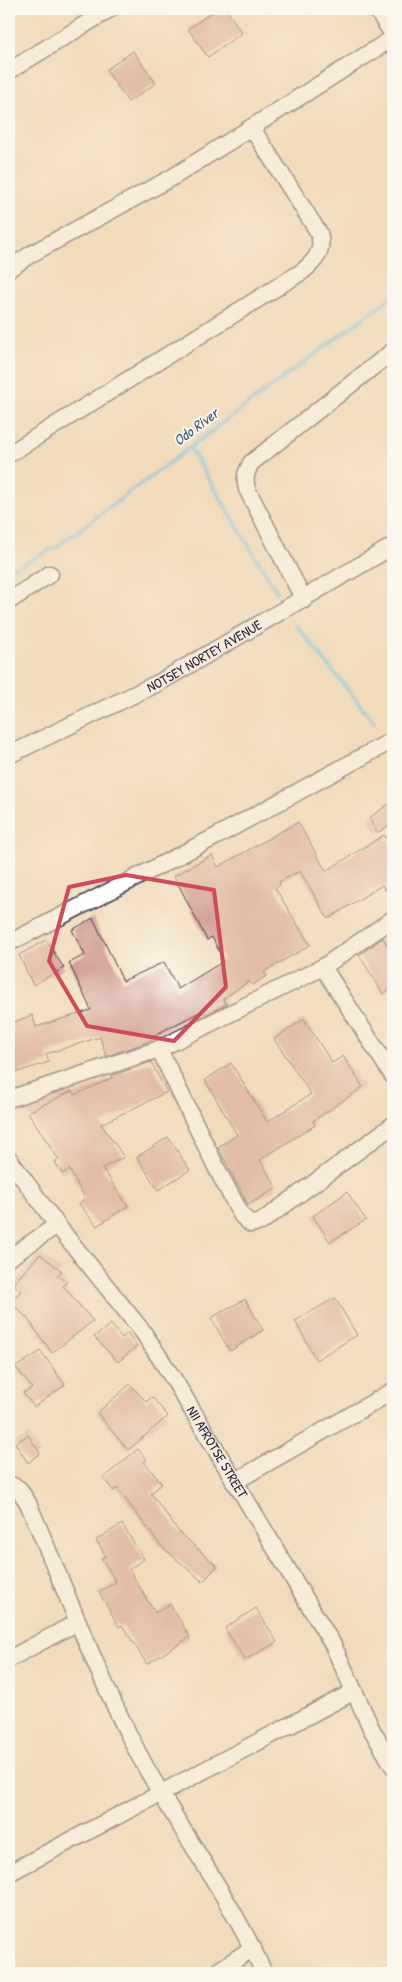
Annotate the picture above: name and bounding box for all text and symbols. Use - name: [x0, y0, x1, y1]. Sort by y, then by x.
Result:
- water label: Odo River: [169, 401, 224, 451]
- street label: NOTSEY NORTEY AVENUE: [143, 615, 265, 696]
- street label: NII AFROTSE STREET: [183, 1402, 253, 1502]

